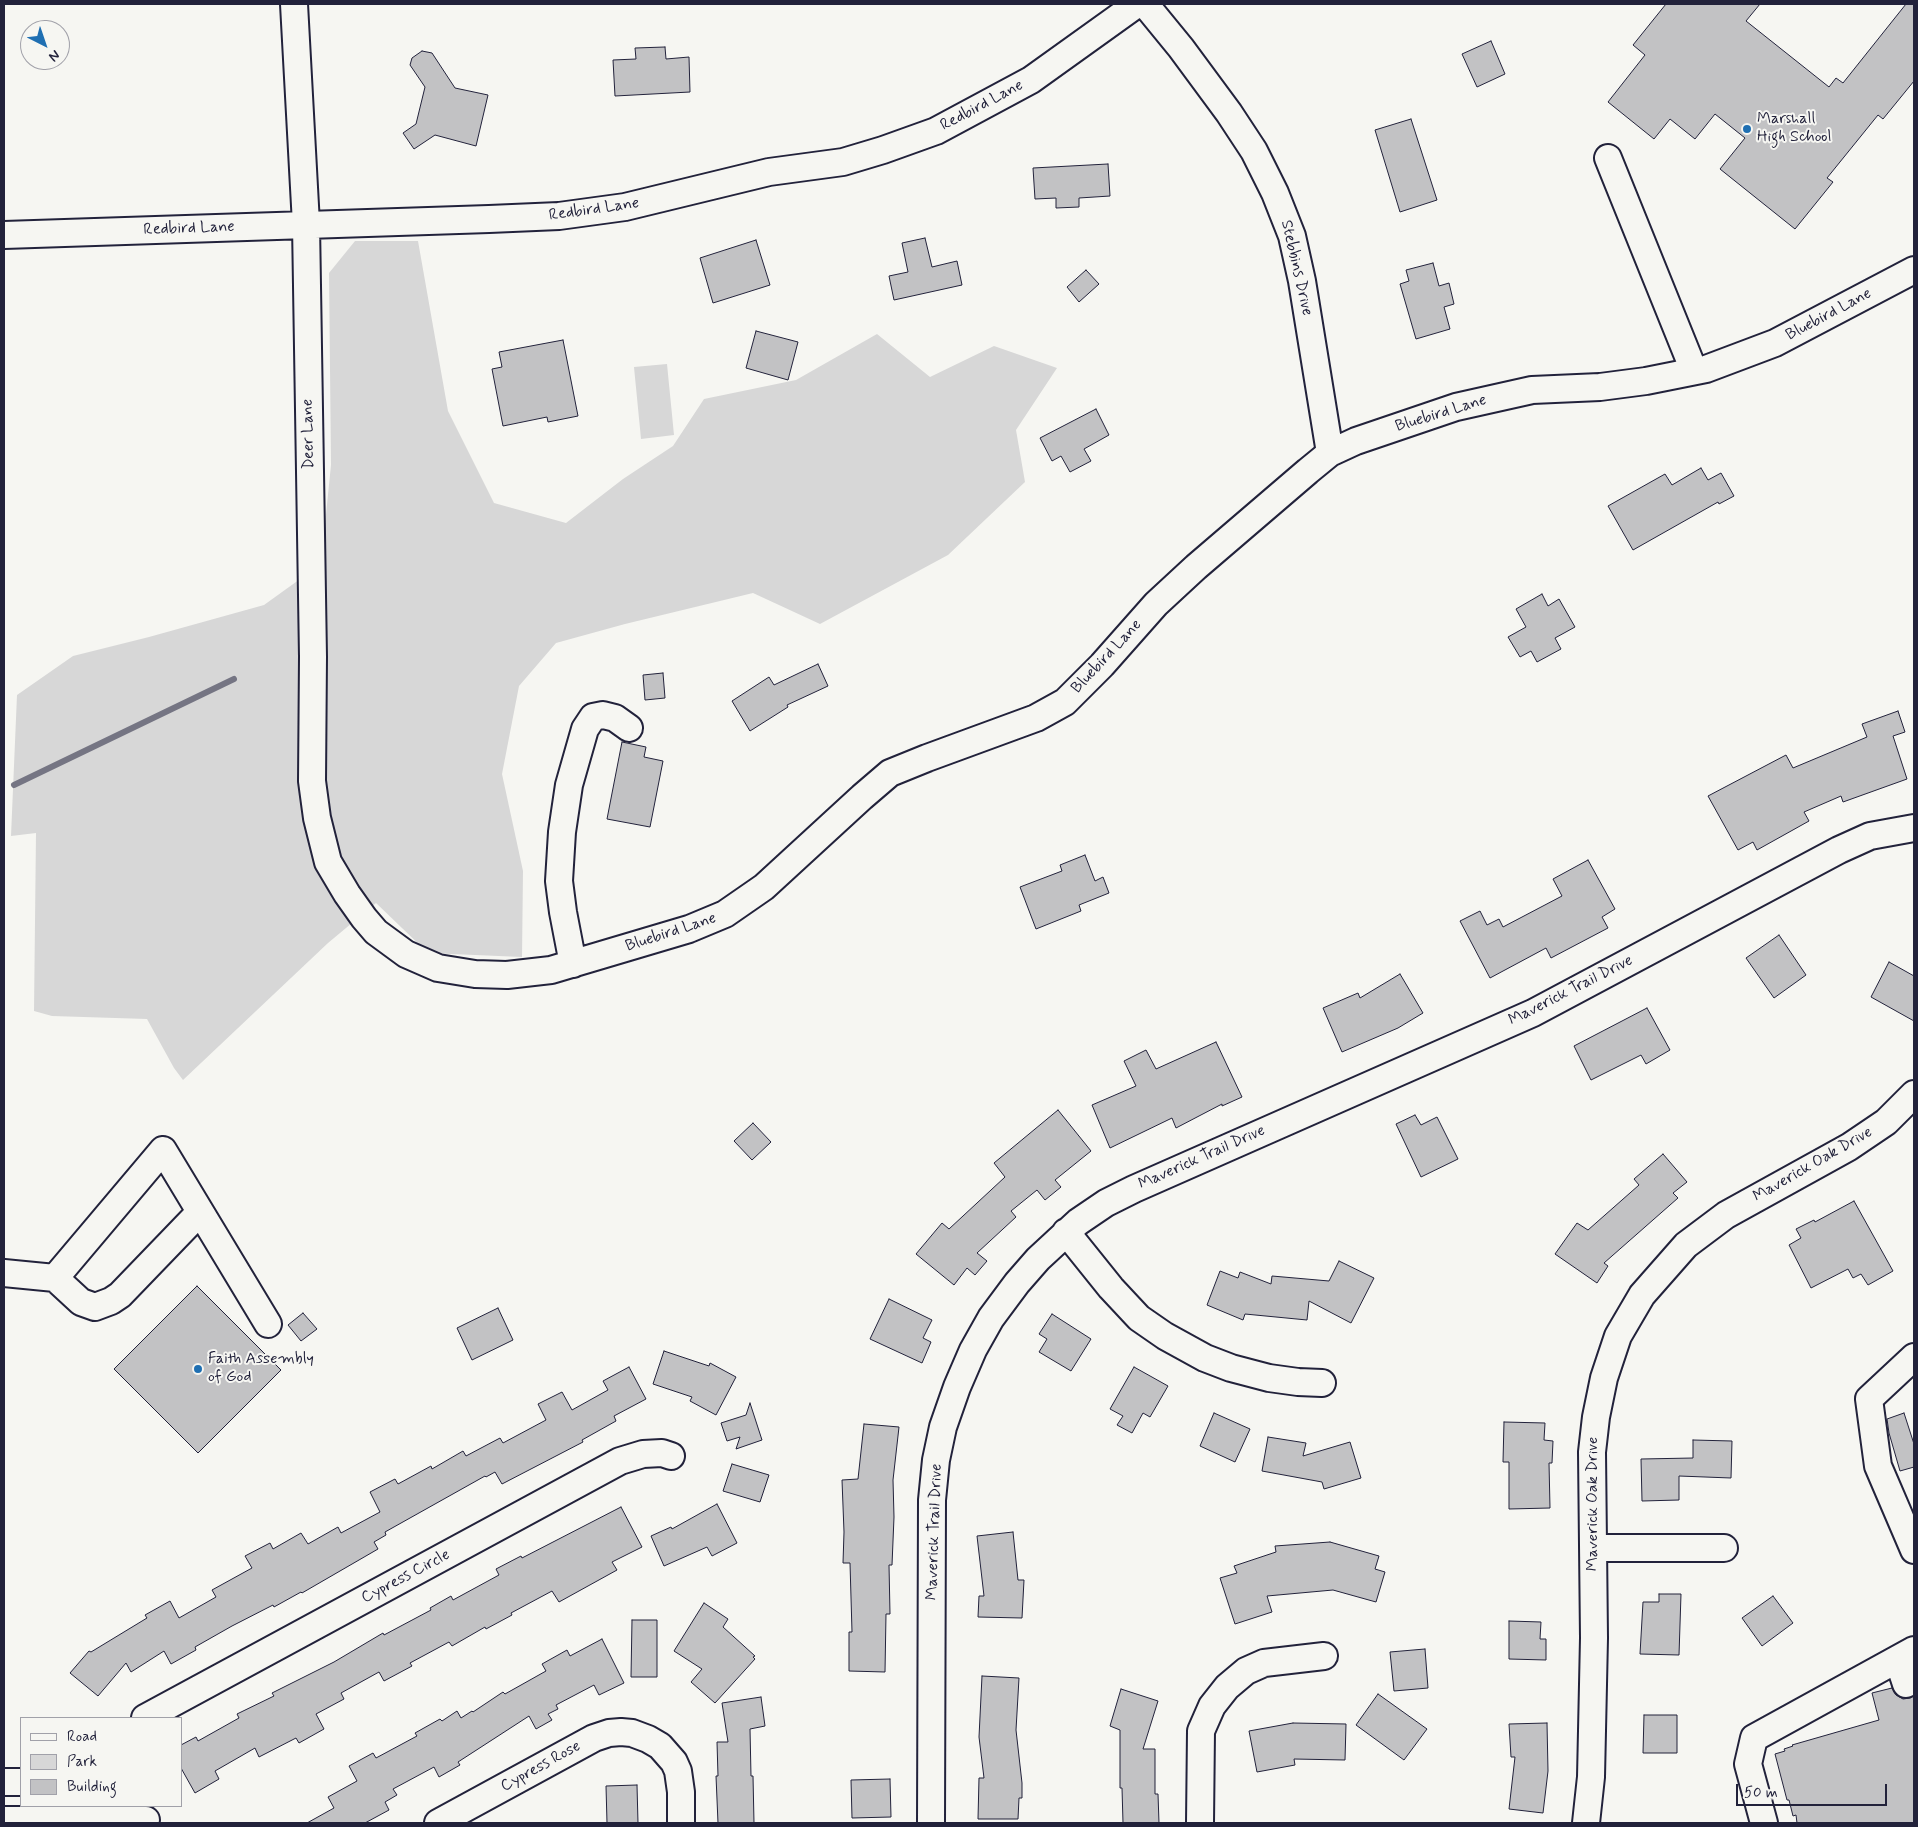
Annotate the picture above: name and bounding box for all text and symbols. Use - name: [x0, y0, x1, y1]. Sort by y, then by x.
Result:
- north arrow: [20, 20, 70, 70]
- text: N: [45, 46, 64, 65]
- street label: Redbird Lane: [937, 76, 1027, 136]
- place label: Marshall High School: [1757, 110, 1832, 148]
- marker: Marshall High School: [1741, 123, 1753, 135]
- street label: Redbird Lane: [548, 194, 640, 226]
- street label: Redbird Lane: [143, 218, 235, 240]
- street label: Stebbins Drive: [1276, 218, 1316, 318]
- street label: Bluebird Lane: [1783, 284, 1875, 346]
- street label: Bluebird Lane: [1393, 391, 1489, 437]
- street label: Deer Lane: [299, 399, 319, 469]
- street label: Bluebird Lane: [1068, 616, 1146, 698]
- street label: Bluebird Lane: [623, 909, 719, 957]
- street label: Maverick Trail Drive: [1506, 951, 1636, 1031]
- street label: Maverick Trail Drive: [1136, 1121, 1268, 1195]
- street label: Maverick Oak Drive: [1750, 1123, 1876, 1207]
- place label: Faith Assembly of God: [208, 1350, 314, 1388]
- marker: Faith Assembly of God: [192, 1363, 204, 1375]
- street label: Maverick Oak Drive: [1584, 1437, 1604, 1571]
- street label: Maverick Trail Drive: [923, 1463, 947, 1601]
- street label: Cypress Circle: [359, 1546, 453, 1608]
- legend: [20, 1717, 182, 1807]
- text: Road: [67, 1727, 97, 1747]
- street label: Cypress Rose: [498, 1737, 584, 1797]
- text: Park: [67, 1752, 97, 1772]
- scale bar: [1738, 1774, 1889, 1806]
- text: Building: [67, 1777, 117, 1797]
- text: 50 m: [1744, 1783, 1778, 1803]

